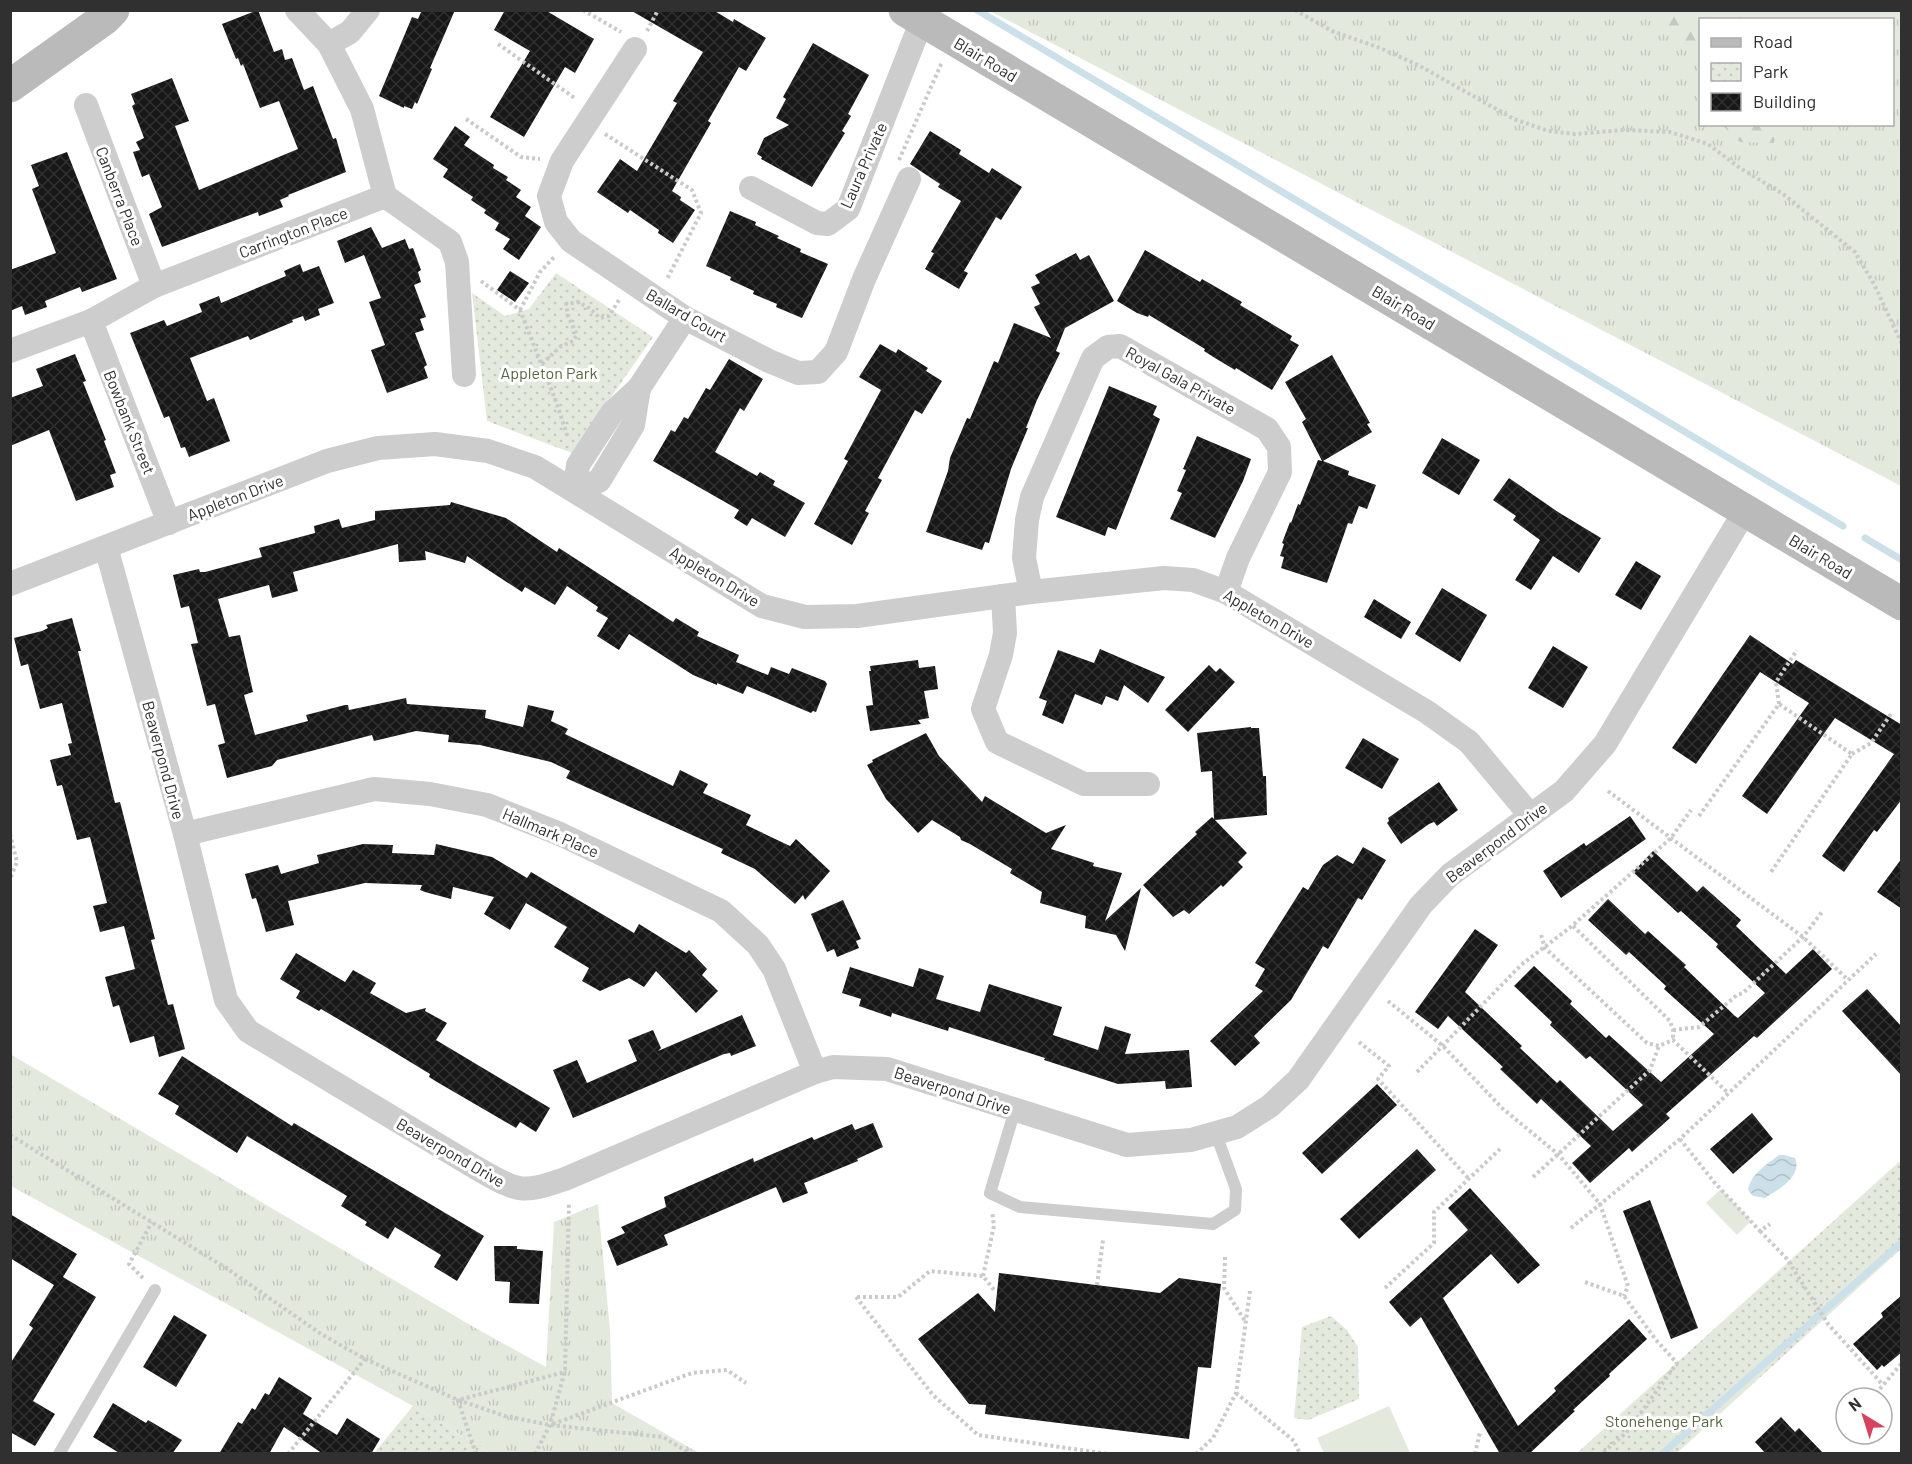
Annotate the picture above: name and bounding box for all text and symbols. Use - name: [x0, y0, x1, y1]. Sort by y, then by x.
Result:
- legend: [1699, 18, 1894, 126]
- text: Road: [1753, 30, 1793, 52]
- street label: Blair Road: [951, 33, 1021, 85]
- text: Park: [1753, 60, 1788, 82]
- text: Building: [1753, 90, 1816, 112]
- street label: Laura Private: [836, 119, 890, 211]
- street label: Canberra Place: [92, 144, 148, 248]
- street label: Carrington Place: [236, 203, 350, 261]
- street label: Blair Road: [1369, 281, 1439, 333]
- street label: Ballard Court: [643, 284, 731, 346]
- street label: Royal Gala Private: [1123, 342, 1239, 418]
- park label: Appleton Park: [500, 363, 598, 382]
- street label: Bowbank Street: [101, 367, 159, 477]
- street label: Appleton Drive: [184, 470, 286, 524]
- street label: Blair Road: [1786, 530, 1856, 582]
- street label: Appleton Drive: [667, 542, 763, 610]
- street label: Appleton Drive: [1220, 584, 1318, 652]
- street label: Beaverpond Drive: [139, 699, 189, 821]
- street label: Beaverpond Drive: [1442, 798, 1550, 886]
- street label: Hallmark Place: [500, 803, 602, 861]
- street label: Beaverpond Drive: [892, 1062, 1014, 1118]
- street label: Beaverpond Drive: [394, 1113, 508, 1191]
- north arrow: [1834, 1386, 1894, 1446]
- text: N: [1844, 1393, 1864, 1415]
- park label: Stonehenge Park: [1605, 1411, 1723, 1430]

